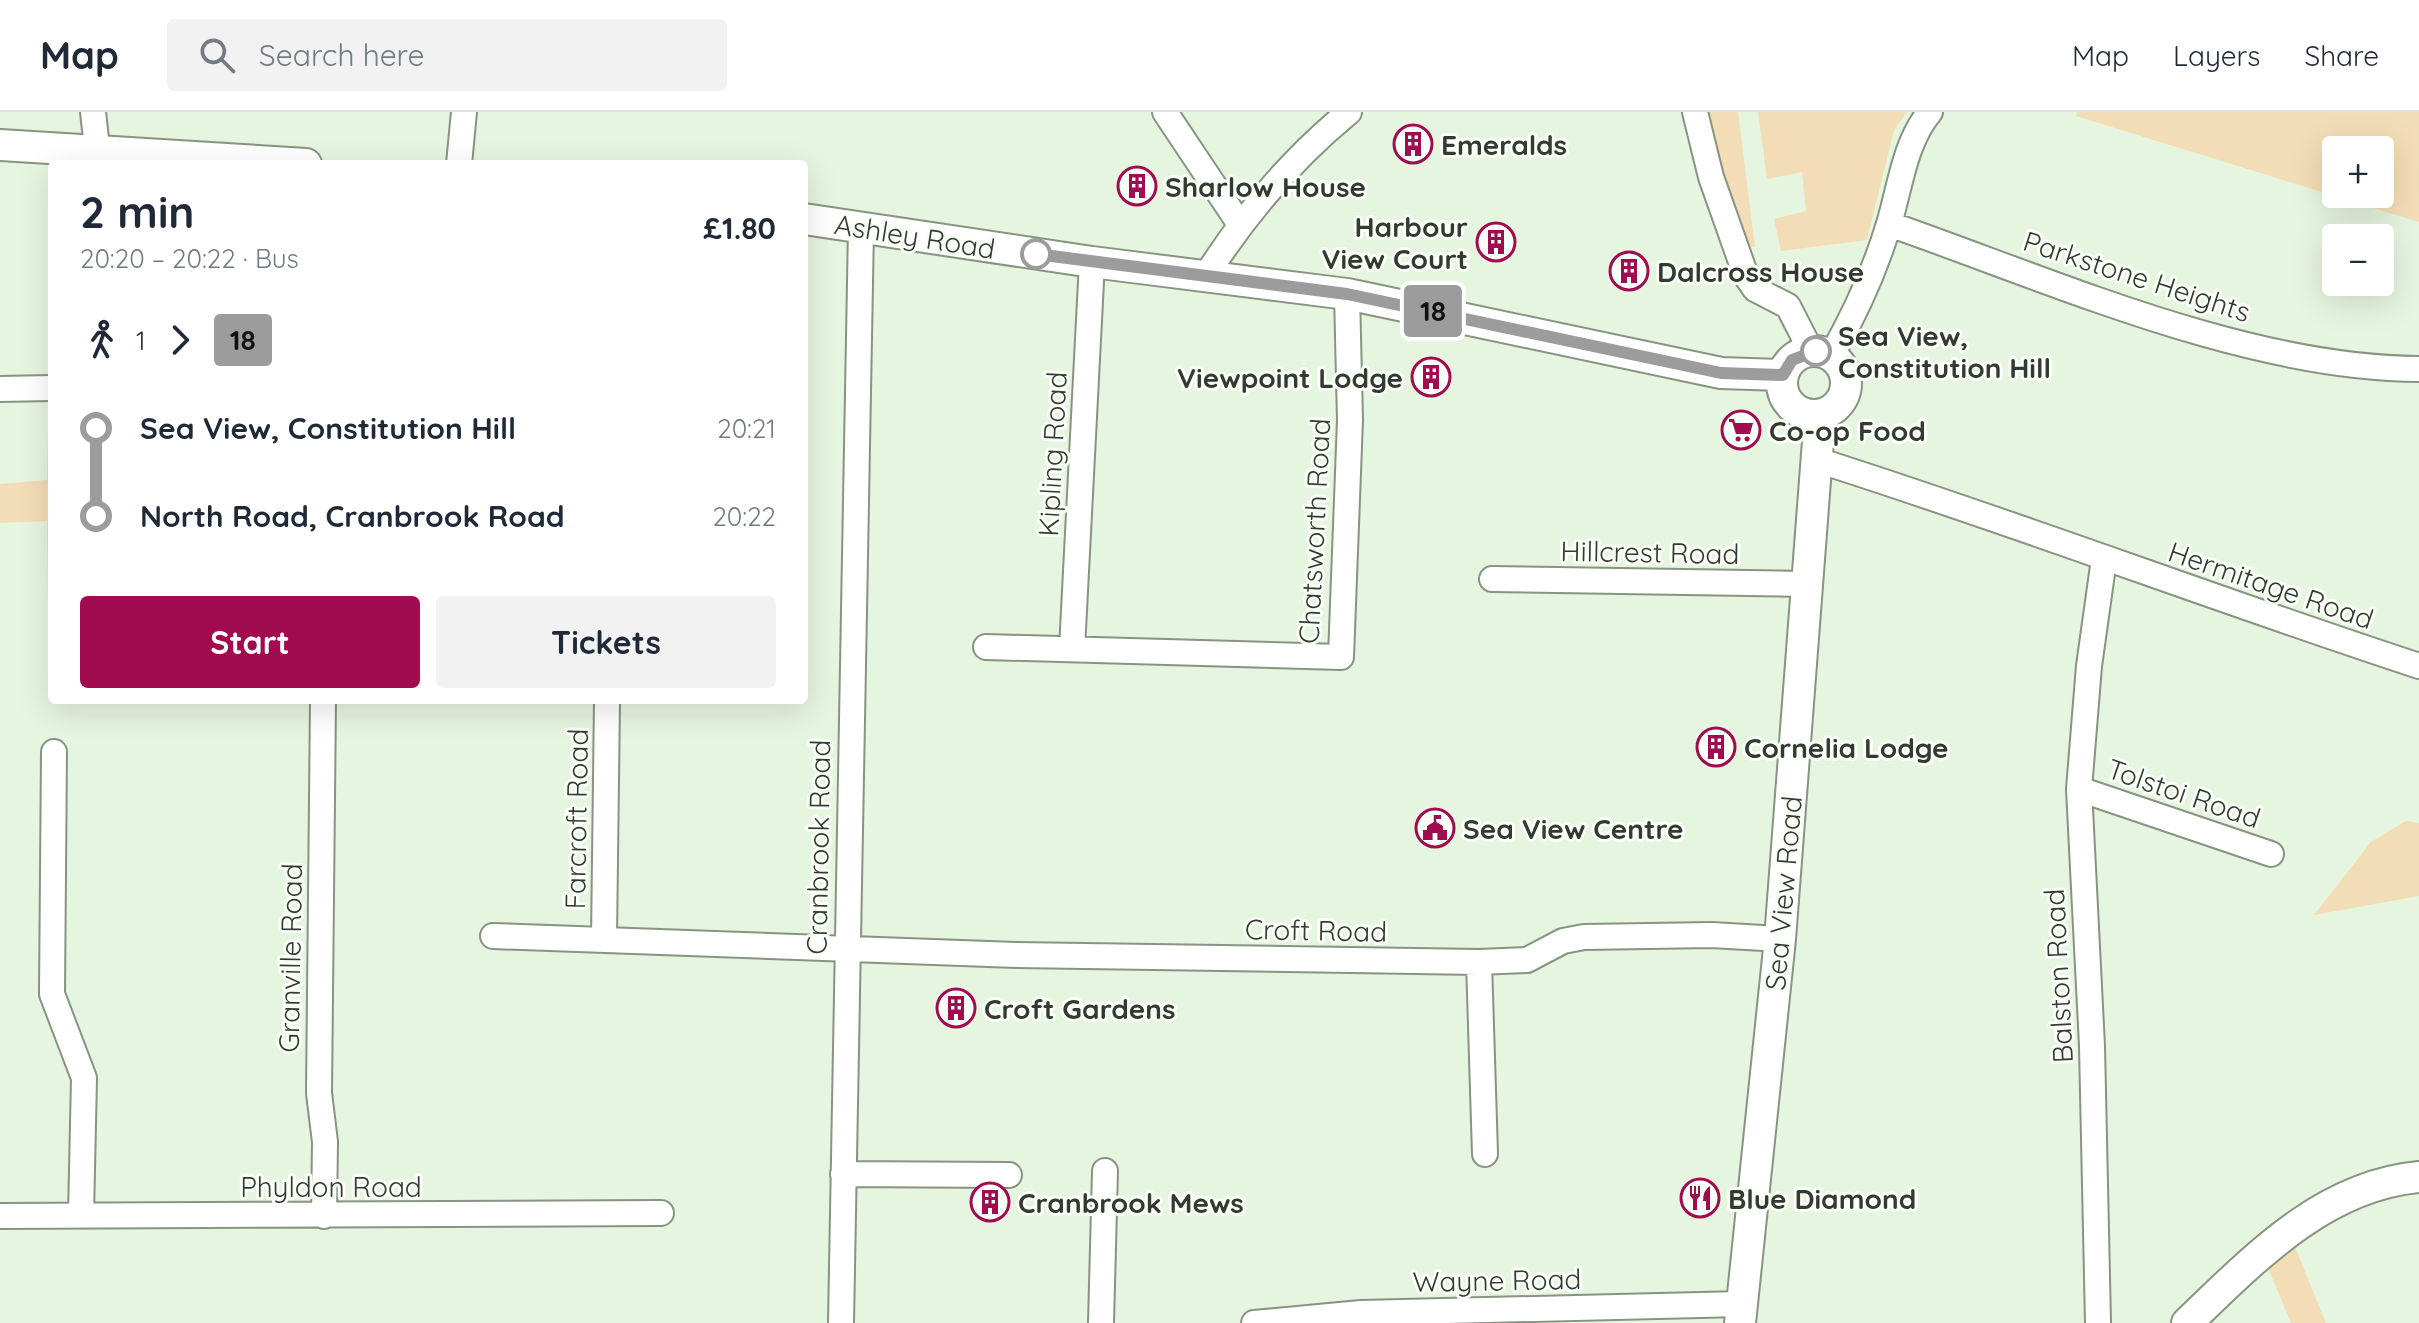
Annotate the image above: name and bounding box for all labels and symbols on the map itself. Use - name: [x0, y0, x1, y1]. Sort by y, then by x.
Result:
- building icon: Emeralds: [1392, 123, 1434, 165]
- place label: Emeralds: [1441, 127, 1567, 162]
- building icon: Sharlow House: [1116, 165, 1158, 207]
- place label: Sharlow House: [1165, 169, 1366, 204]
- street label: Ashley Road: [832, 206, 998, 266]
- place label: Harbour View Court: [1321, 209, 1468, 276]
- building icon: Harbour View Court: [1475, 221, 1517, 263]
- street label: Parkstone Heights: [2019, 223, 2255, 329]
- unlabelled marker: [1021, 239, 1051, 269]
- building icon: Dalcross House: [1608, 250, 1650, 292]
- place label: Dalcross House: [1657, 254, 1864, 289]
- line badge: 18: [1397, 285, 1469, 337]
- place label: Sea View, Constitution Hill: [1838, 318, 2051, 385]
- marker: Sea View, Constitution Hill: [1801, 336, 1831, 366]
- building icon: Viewpoint Lodge: [1410, 356, 1452, 398]
- place label: Viewpoint Lodge: [1177, 360, 1403, 395]
- street label: Kipling Road: [1030, 371, 1074, 537]
- supermarket icon: Co-op Food: [1720, 409, 1762, 451]
- place label: Co-op Food: [1769, 413, 1926, 448]
- street label: Chatsworth Road: [1291, 417, 1337, 645]
- street label: Hillcrest Road: [1560, 533, 1740, 571]
- street label: Hermitage Road: [2164, 534, 2378, 636]
- building icon: Cornelia Lodge: [1695, 726, 1737, 768]
- street label: Farcroft Road: [557, 728, 595, 910]
- place label: Cornelia Lodge: [1744, 730, 1949, 765]
- street label: Cranbrook Road: [799, 739, 837, 955]
- street label: Tolstoi Road: [2103, 751, 2265, 835]
- street label: Sea View Road: [1757, 794, 1809, 992]
- public building icon: Sea View Centre: [1414, 807, 1456, 849]
- place label: Sea View Centre: [1463, 811, 1684, 846]
- street label: Granville Road: [271, 863, 309, 1053]
- street label: Balston Road: [2036, 888, 2080, 1064]
- street label: Croft Road: [1245, 911, 1387, 949]
- building icon: Croft Gardens: [935, 987, 977, 1029]
- place label: Croft Gardens: [984, 991, 1175, 1026]
- street label: Phyldon Road: [240, 1169, 422, 1204]
- restaurant icon: Blue Diamond: [1679, 1177, 1721, 1219]
- building icon: Cranbrook Mews: [969, 1181, 1011, 1223]
- place label: Blue Diamond: [1728, 1181, 1916, 1216]
- place label: Cranbrook Mews: [1018, 1185, 1244, 1220]
- street label: Wayne Road: [1412, 1261, 1582, 1299]

